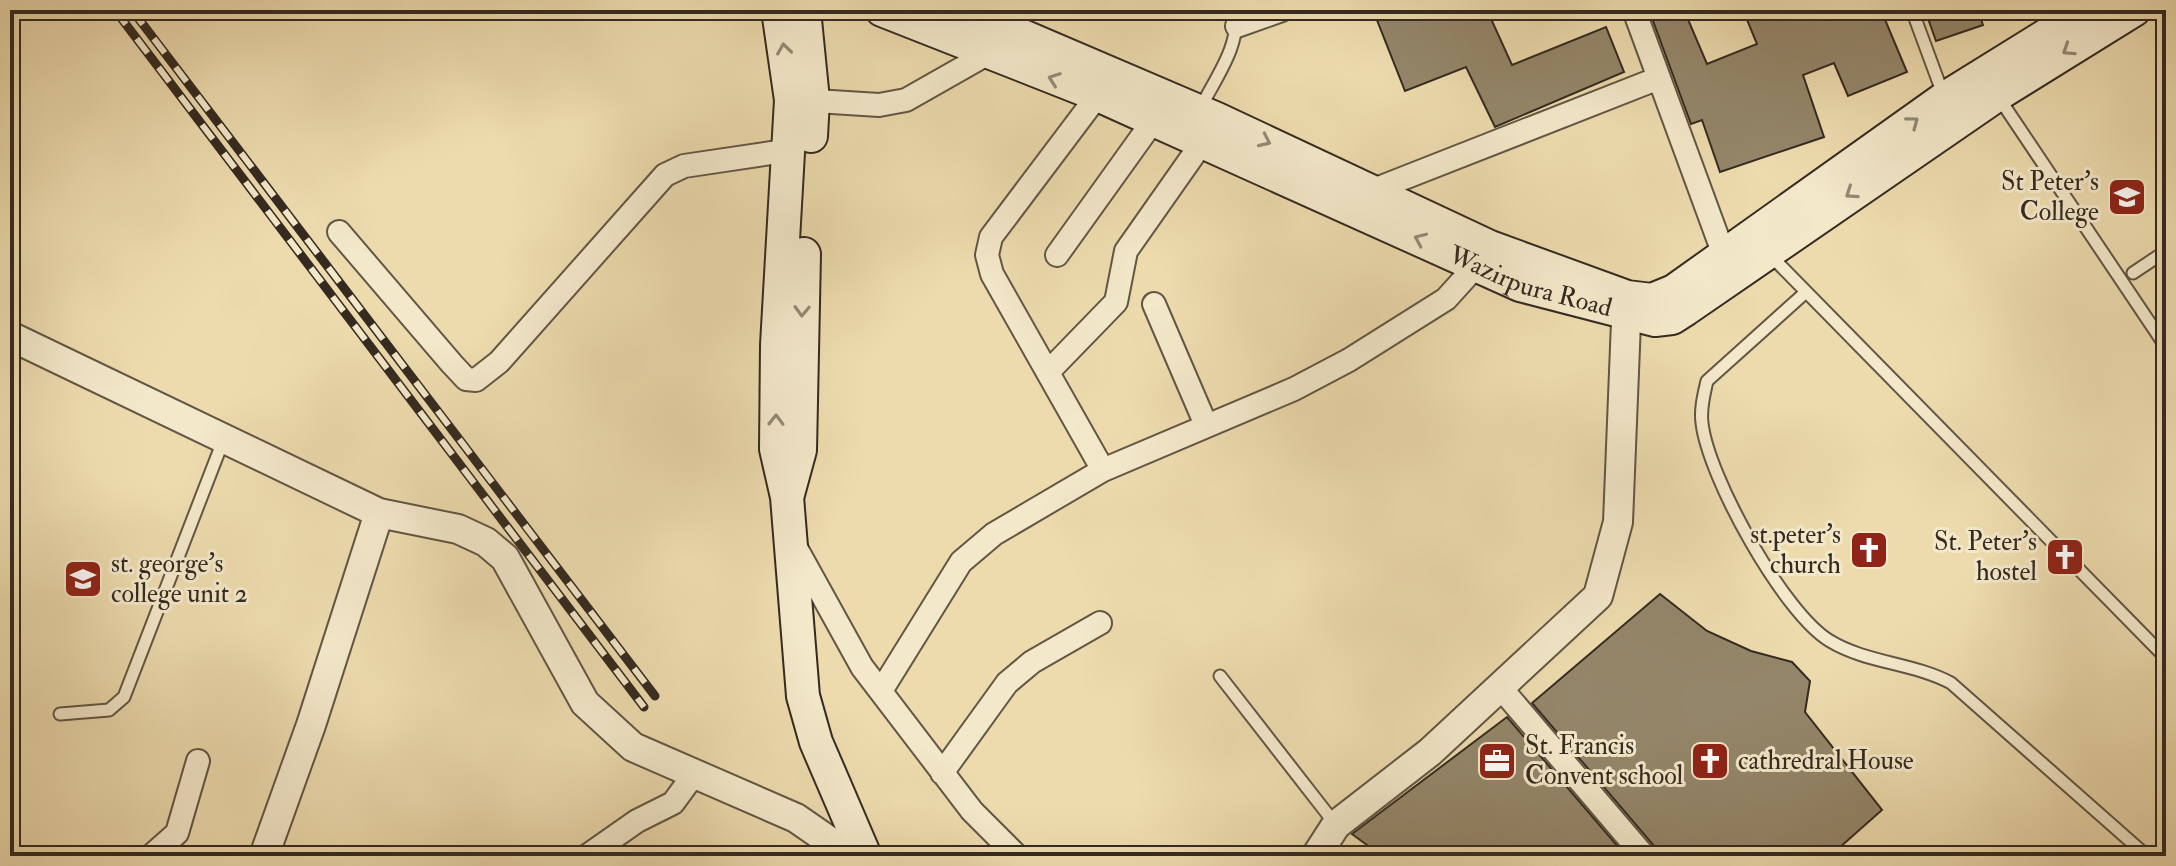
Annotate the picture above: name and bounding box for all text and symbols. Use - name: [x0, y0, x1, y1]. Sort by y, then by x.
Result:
- one-way arrow: [2062, 40, 2076, 55]
- one-way arrow: [776, 42, 793, 56]
- one-way arrow: [1048, 72, 1062, 89]
- one-way arrow: [1904, 118, 1918, 132]
- one-way arrow: [1257, 131, 1271, 147]
- place label: St Peter's College: [2001, 166, 2099, 228]
- school or university icon: St Peter's College: [2106, 176, 2148, 218]
- one-way arrow: [1845, 184, 1859, 199]
- one-way arrow: [1414, 233, 1429, 249]
- street label: Wazirpura Road: [1443, 239, 1616, 324]
- one-way arrow: [794, 305, 811, 318]
- one-way arrow: [767, 413, 785, 426]
- place label: st.peter's church: [1750, 519, 1841, 581]
- place label: St. Peter's hostel: [1934, 526, 2037, 588]
- church icon: st.peter's church: [1848, 529, 1890, 571]
- church icon: St. Peter's hostel: [2044, 536, 2086, 578]
- place label: st. george's college unit 2: [111, 548, 248, 610]
- school or university icon: st. george's college unit 2: [62, 558, 104, 600]
- place label: St. Francis Convent school: [1525, 730, 1684, 792]
- office icon: St. Francis Convent school: [1476, 740, 1518, 782]
- church icon: cathredral House: [1689, 740, 1731, 782]
- place label: cathredral House: [1738, 745, 1914, 777]

